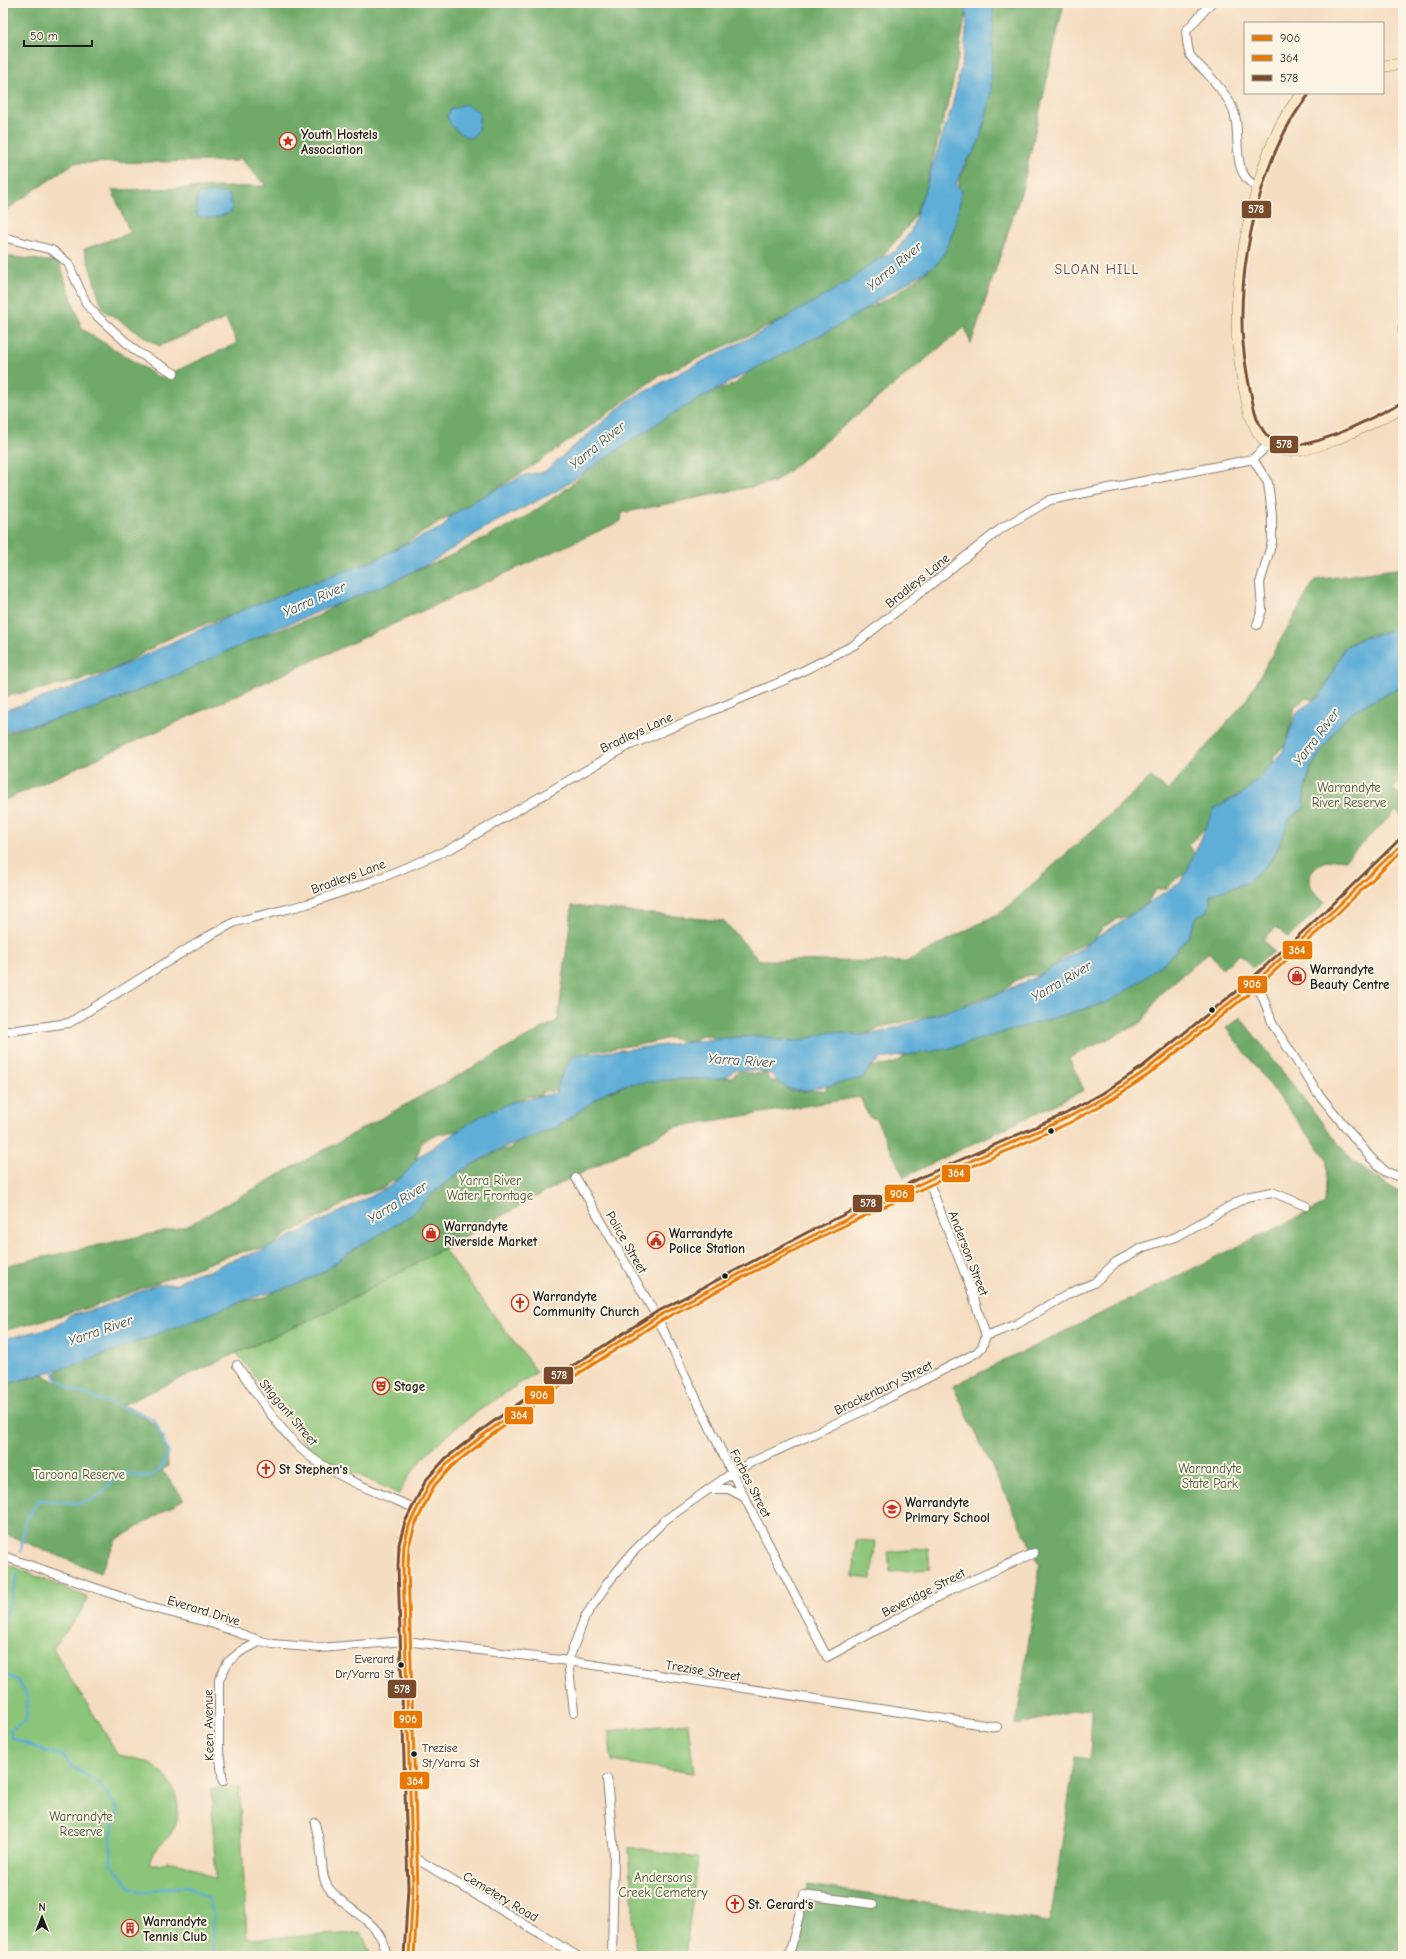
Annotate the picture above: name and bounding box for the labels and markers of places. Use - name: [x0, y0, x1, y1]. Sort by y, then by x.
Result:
- place label: Youth Hostels Association: [301, 127, 378, 157]
- place icon: Youth Hostels Association: [278, 131, 298, 151]
- place label: Warrandyte Beauty Centre: [1310, 962, 1390, 992]
- shop icon: Warrandyte Beauty Centre: [1287, 966, 1307, 986]
- unlabelled marker: [1207, 1005, 1217, 1015]
- unlabelled marker: [1046, 1126, 1056, 1136]
- place label: Warrandyte Riverside Market: [444, 1219, 538, 1249]
- shop icon: Warrandyte Riverside Market: [421, 1223, 441, 1243]
- place label: Warrandyte Police Station: [669, 1226, 745, 1256]
- public building icon: Warrandyte Police Station: [646, 1230, 666, 1250]
- unlabelled marker: [720, 1271, 730, 1281]
- place label: Warrandyte Community Church: [533, 1289, 639, 1319]
- church icon: Warrandyte Community Church: [510, 1293, 530, 1313]
- theatre icon: Stage: [371, 1376, 391, 1396]
- place label: Stage: [394, 1379, 426, 1394]
- church icon: St Stephen's: [256, 1459, 276, 1479]
- place label: St Stephen's: [279, 1462, 348, 1477]
- place label: Warrandyte Primary School: [905, 1495, 990, 1525]
- school or university icon: Warrandyte Primary School: [882, 1499, 902, 1519]
- place label: Everard Dr/Yarra St: [335, 1652, 395, 1681]
- marker: Everard Dr/Yarra St: [396, 1660, 406, 1670]
- place label: Trezise St/Yarra St: [422, 1741, 480, 1770]
- marker: Trezise St/Yarra St: [409, 1749, 419, 1759]
- church icon: St. Gerard's: [725, 1894, 745, 1914]
- place label: St. Gerard's: [748, 1897, 814, 1912]
- place label: Warrandyte Tennis Club: [143, 1914, 207, 1944]
- building icon: Warrandyte Tennis Club: [120, 1918, 140, 1938]

